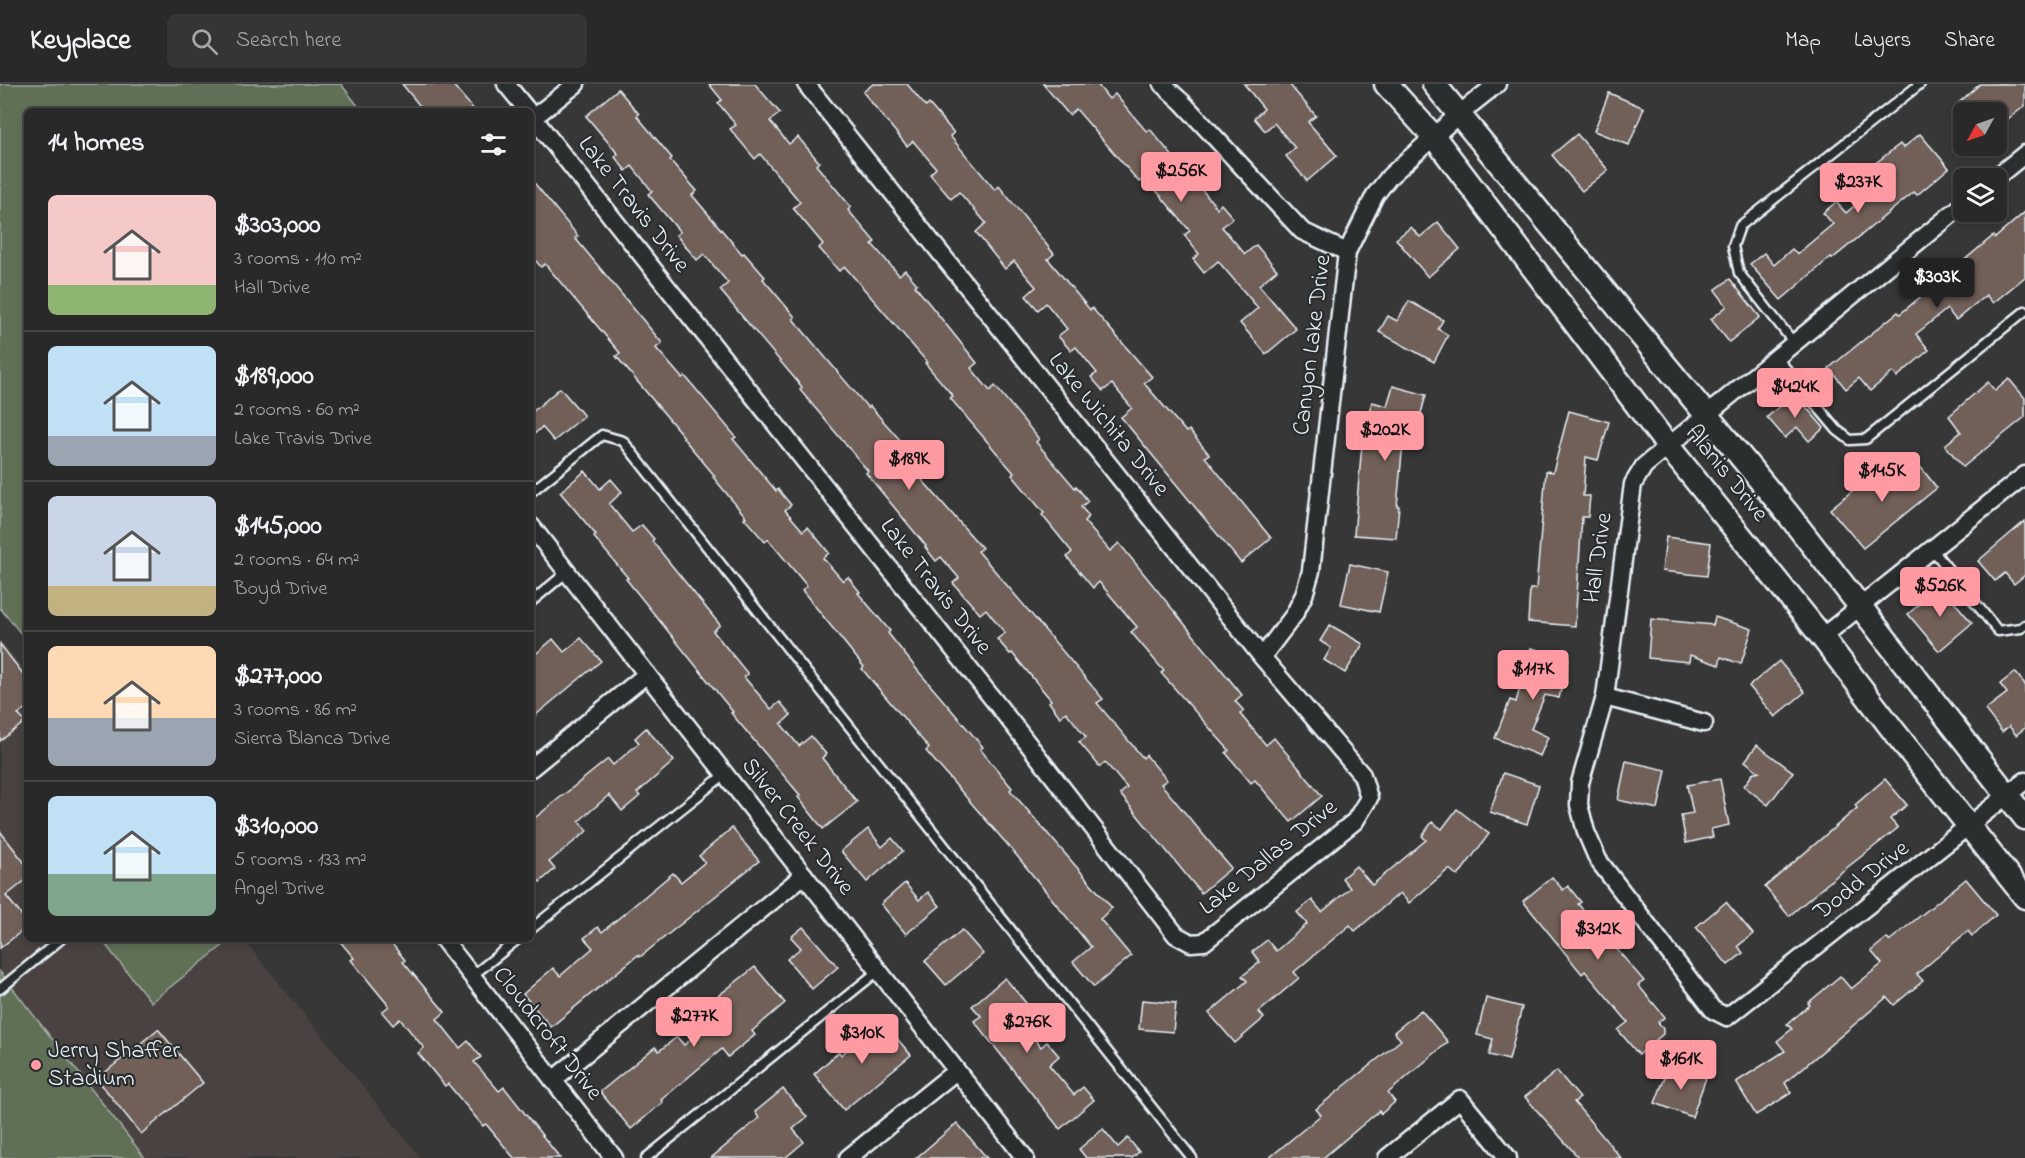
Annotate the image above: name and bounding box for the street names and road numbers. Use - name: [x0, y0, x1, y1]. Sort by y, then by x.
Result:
- street label: Lake Travis Drive: [568, 129, 698, 281]
- street label: Canyon Lake Drive: [1285, 253, 1342, 437]
- street label: Lake Wichita Drive: [1039, 345, 1177, 505]
- street label: Alanis Drive: [1676, 418, 1776, 530]
- street label: Hall Drive: [1575, 510, 1623, 606]
- street label: Lake Travis Drive: [870, 511, 1000, 663]
- street label: Silver Creek Drive: [732, 751, 862, 904]
- street label: Lake Dallas Drive: [1192, 791, 1346, 925]
- street label: Dodd Drive: [1806, 832, 1918, 930]
- street label: Cloudcroft Drive: [483, 959, 611, 1109]

